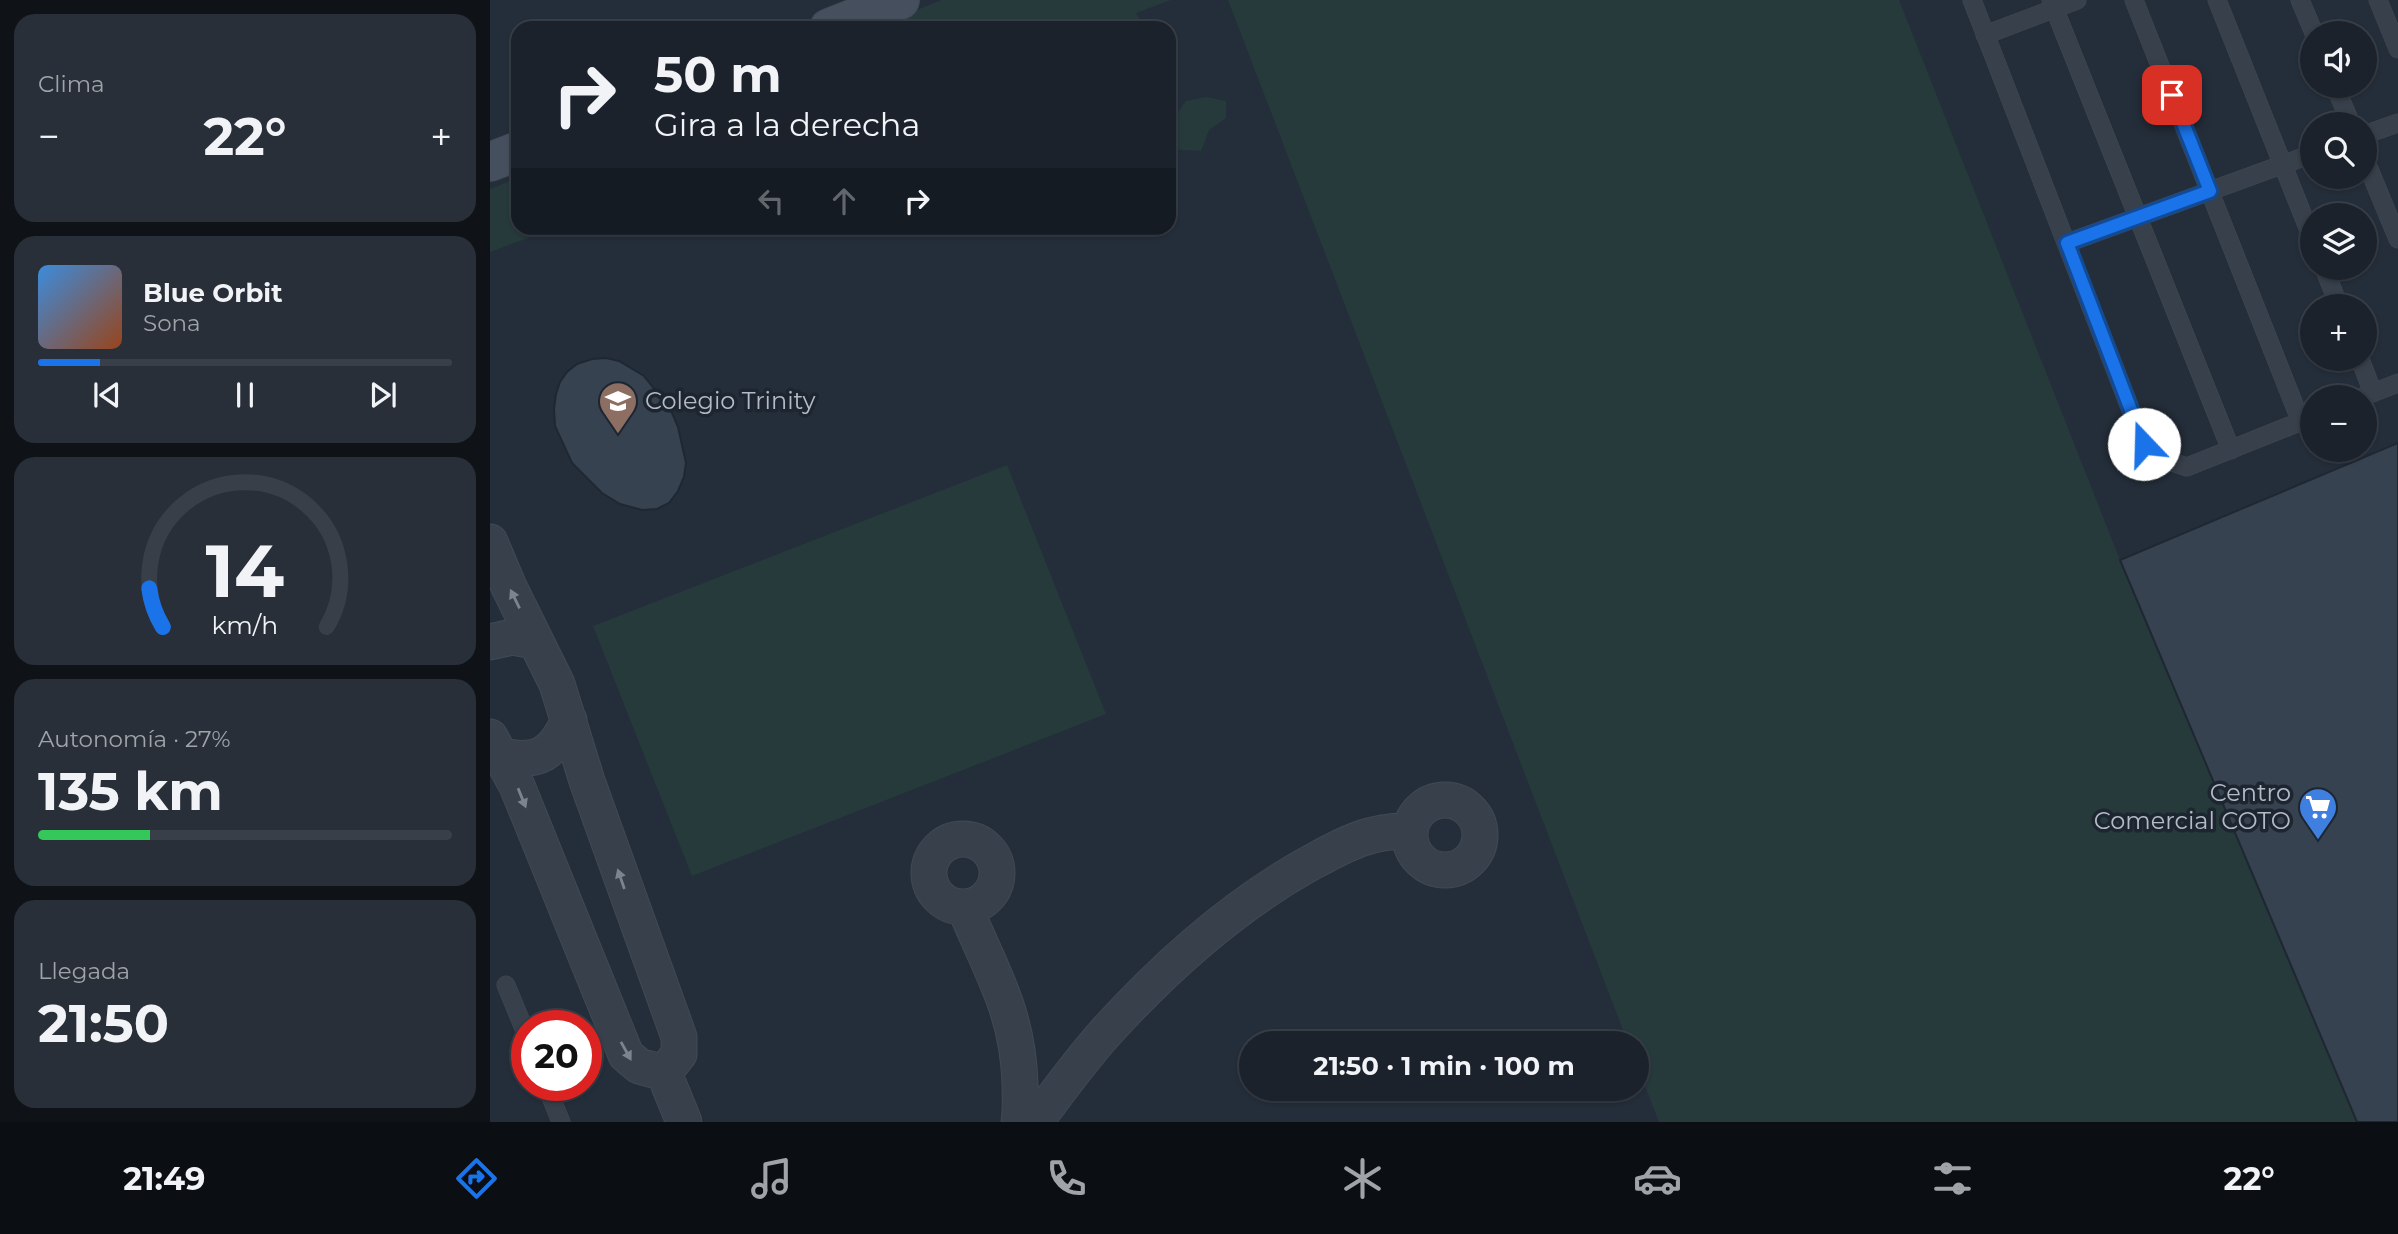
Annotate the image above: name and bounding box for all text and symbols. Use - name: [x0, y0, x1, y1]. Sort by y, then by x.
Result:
- map controls: [2300, 21, 2377, 462]
- button: sound: [2300, 21, 2377, 98]
- text: 50 m: [654, 45, 782, 104]
- icon: right: [539, 49, 630, 140]
- pin: [2142, 65, 2202, 125]
- text: Clima: [38, 70, 105, 98]
- icon: arrive: [2153, 76, 2191, 114]
- text: 22°: [203, 105, 287, 168]
- text: Gira a la derecha: [654, 105, 920, 144]
- button: search: [2300, 112, 2377, 189]
- text: −: [38, 113, 60, 160]
- text: +: [430, 113, 452, 160]
- icon: left: [752, 182, 790, 220]
- icon: ahead: [825, 182, 863, 220]
- icon: right: [898, 182, 936, 220]
- button: layers: [2300, 203, 2377, 280]
- text: Blue Orbit: [143, 277, 282, 309]
- button: +: [2300, 294, 2377, 371]
- text: Sona: [143, 309, 201, 337]
- icon: previous: [88, 376, 126, 414]
- icon: pause: [226, 376, 264, 414]
- icon: next: [364, 376, 402, 414]
- school or university icon: Colegio Trinity: [597, 380, 639, 435]
- button: −: [2300, 385, 2377, 462]
- place label: Colegio Trinity: [645, 386, 815, 415]
- position arrow: [2107, 407, 2181, 481]
- text: 14: [206, 527, 284, 615]
- one-way arrow: [509, 589, 520, 609]
- text: km/h: [212, 610, 278, 640]
- text: Autonomía · 27%: [38, 725, 231, 753]
- text: 135 km: [38, 760, 223, 823]
- place label: Centro Comercial COTO: [2094, 778, 2291, 835]
- supermarket icon: Centro Comercial COTO: [2297, 786, 2339, 841]
- one-way arrow: [516, 787, 527, 808]
- one-way arrow: [615, 869, 626, 890]
- text: Llegada: [38, 957, 130, 985]
- text: 21:50: [38, 992, 169, 1055]
- speed limit sign: 20: [511, 1010, 602, 1101]
- one-way arrow: [620, 1041, 632, 1060]
- text: 21:50 · 1 min · 100 m: [1313, 1050, 1575, 1082]
- icon: directions: [452, 1154, 501, 1203]
- icon: music: [747, 1154, 796, 1203]
- icon: phone: [1042, 1154, 1091, 1203]
- icon: climate: [1338, 1154, 1387, 1203]
- icon: car: [1633, 1154, 1682, 1203]
- icon: filters: [1928, 1154, 1977, 1203]
- text: 21:49: [123, 1159, 205, 1198]
- text: 22°: [2224, 1159, 2275, 1198]

